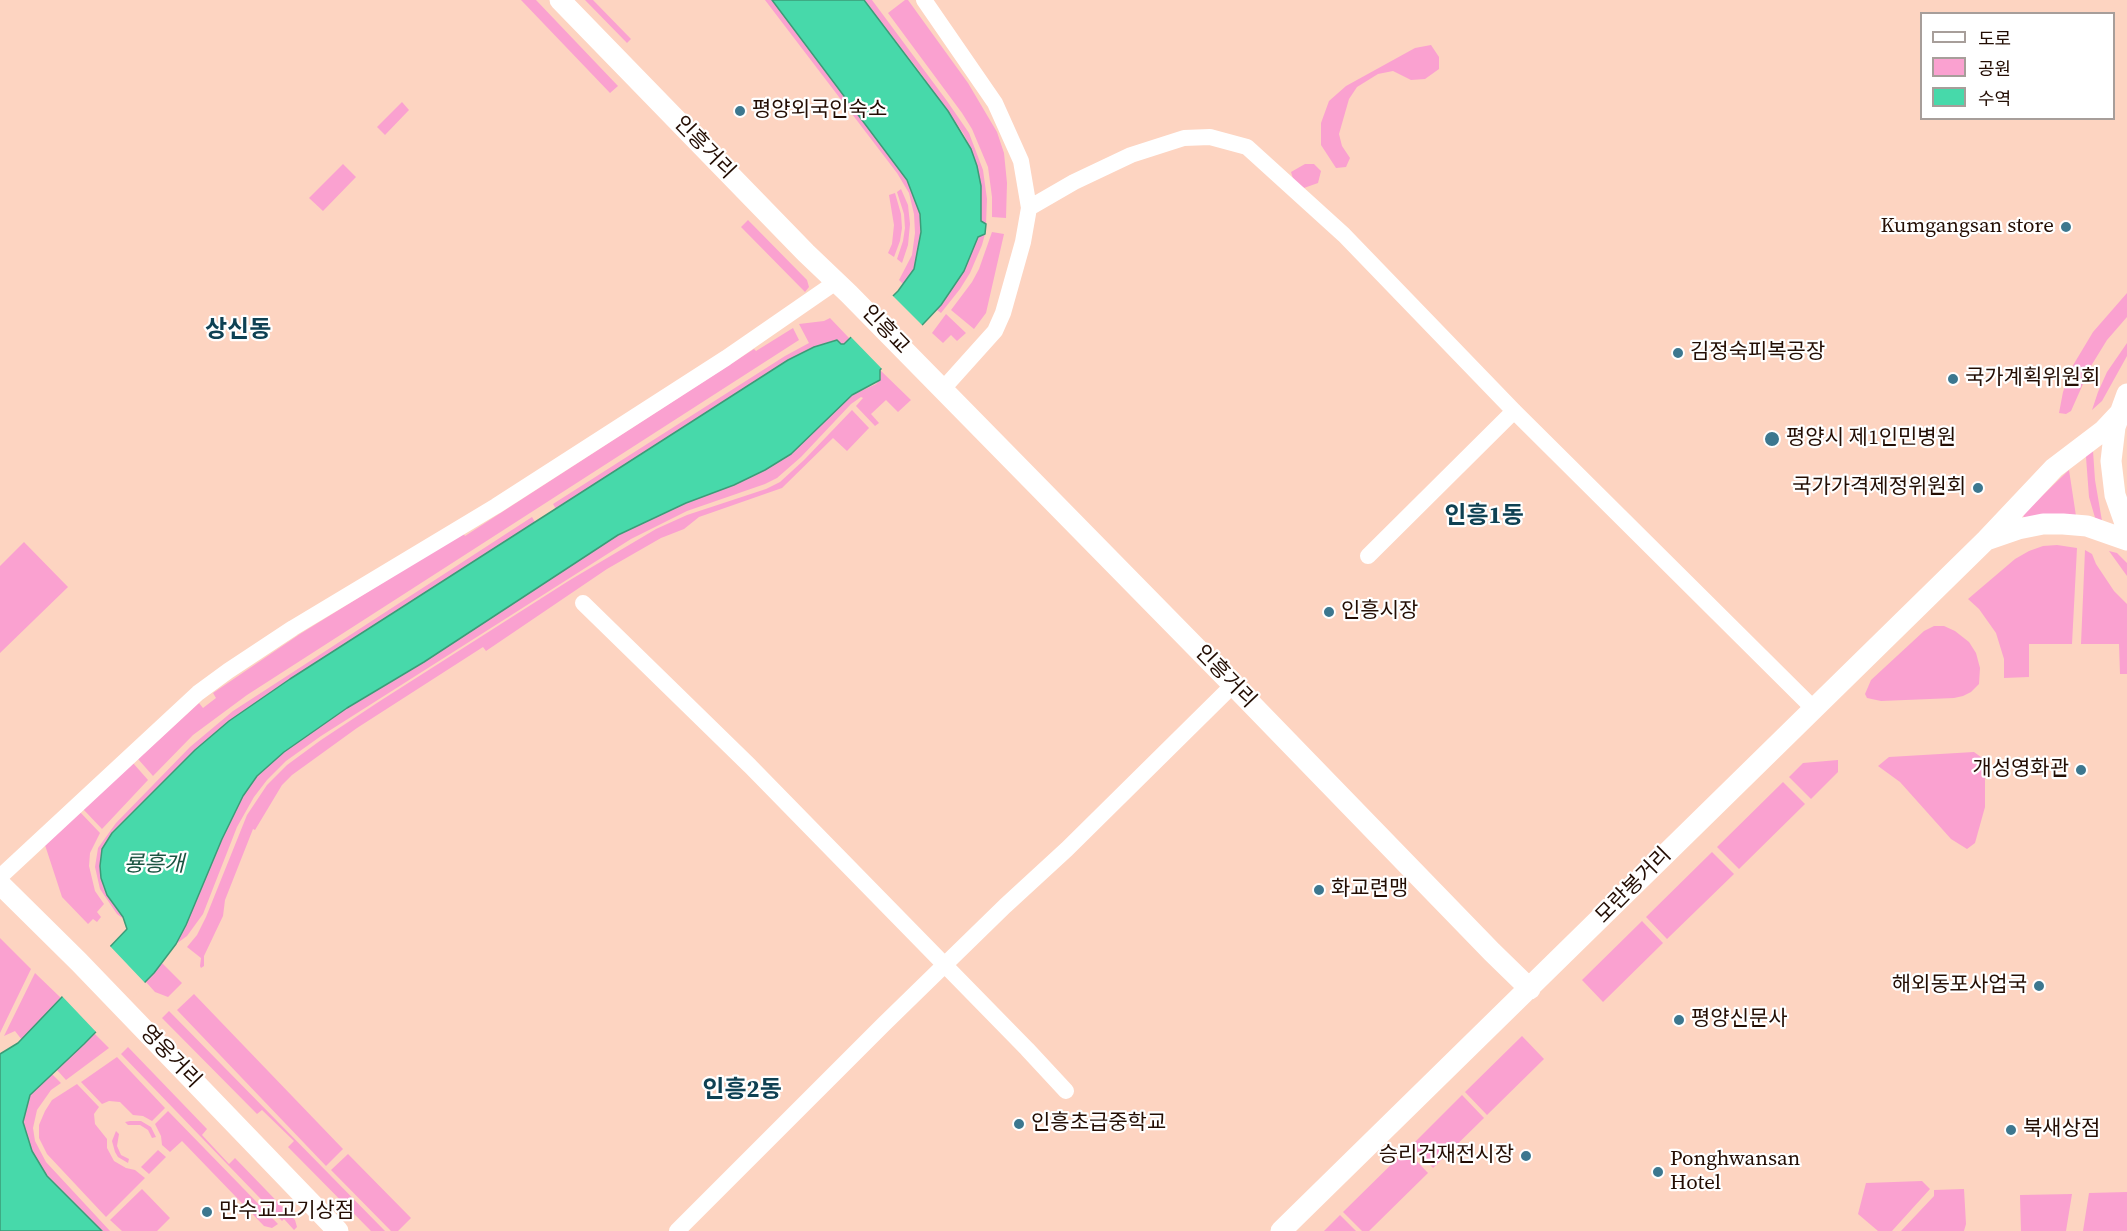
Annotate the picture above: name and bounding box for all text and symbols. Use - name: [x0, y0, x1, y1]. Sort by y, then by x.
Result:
- legend: [1920, 12, 2115, 120]
- text: 도로: [1978, 26, 2011, 51]
- text: 공원: [1978, 56, 2011, 81]
- text: 수역: [1978, 86, 2011, 111]
- place label: 평양외국인숙소: [752, 98, 887, 124]
- marker: 평양외국인숙소: [733, 104, 747, 118]
- street label: 인흥거리: [668, 111, 740, 185]
- place label: Kumgangsan store: [1880, 214, 2054, 240]
- marker: Kumgangsan store: [2059, 220, 2073, 234]
- street label: 인흥교: [856, 300, 914, 360]
- district label: 상신동: [205, 317, 271, 345]
- place label: 김정숙피복공장: [1690, 340, 1825, 366]
- marker: 김정숙피복공장: [1671, 346, 1685, 360]
- place label: 국가계획위원회: [1965, 366, 2100, 392]
- marker: 국가계획위원회: [1946, 372, 1960, 386]
- place label: 평양시 제1인민병원: [1786, 426, 1956, 452]
- marker: 평양시 제1인민병원: [1763, 430, 1781, 448]
- place label: 국가가격제정위원회: [1792, 475, 1966, 501]
- marker: 국가가격제정위원회: [1971, 481, 1985, 495]
- district label: 인흥1동: [1444, 503, 1524, 531]
- place label: 인흥시장: [1341, 599, 1418, 625]
- marker: 인흥시장: [1322, 605, 1336, 619]
- street label: 인흥거리: [1189, 640, 1261, 714]
- place label: 개성영화관: [1972, 757, 2069, 783]
- marker: 개성영화관: [2074, 763, 2088, 777]
- street label: 모란봉거리: [1591, 843, 1677, 929]
- water label: 룡흥개: [124, 852, 184, 878]
- place label: 화교련맹: [1331, 877, 1408, 903]
- marker: 화교련맹: [1312, 883, 1326, 897]
- place label: 해외동포사업국: [1892, 973, 2027, 999]
- marker: 해외동포사업국: [2032, 979, 2046, 993]
- place label: 평양신문사: [1691, 1007, 1788, 1033]
- marker: 평양신문사: [1672, 1013, 1686, 1027]
- street label: 영웅거리: [134, 1020, 206, 1094]
- district label: 인흥2동: [702, 1077, 782, 1105]
- place label: 인흥초급중학교: [1031, 1111, 1166, 1137]
- marker: 인흥초급중학교: [1012, 1117, 1026, 1131]
- place label: 북새상점: [2023, 1117, 2100, 1143]
- marker: 북새상점: [2004, 1123, 2018, 1137]
- place label: 승리건재전시장: [1379, 1143, 1514, 1169]
- place label: Ponghwansan Hotel: [1670, 1147, 1800, 1197]
- marker: 승리건재전시장: [1519, 1149, 1533, 1163]
- marker: Ponghwansan Hotel: [1651, 1165, 1665, 1179]
- place label: 만수교고기상점: [219, 1199, 354, 1225]
- marker: 만수교고기상점: [200, 1205, 214, 1219]

